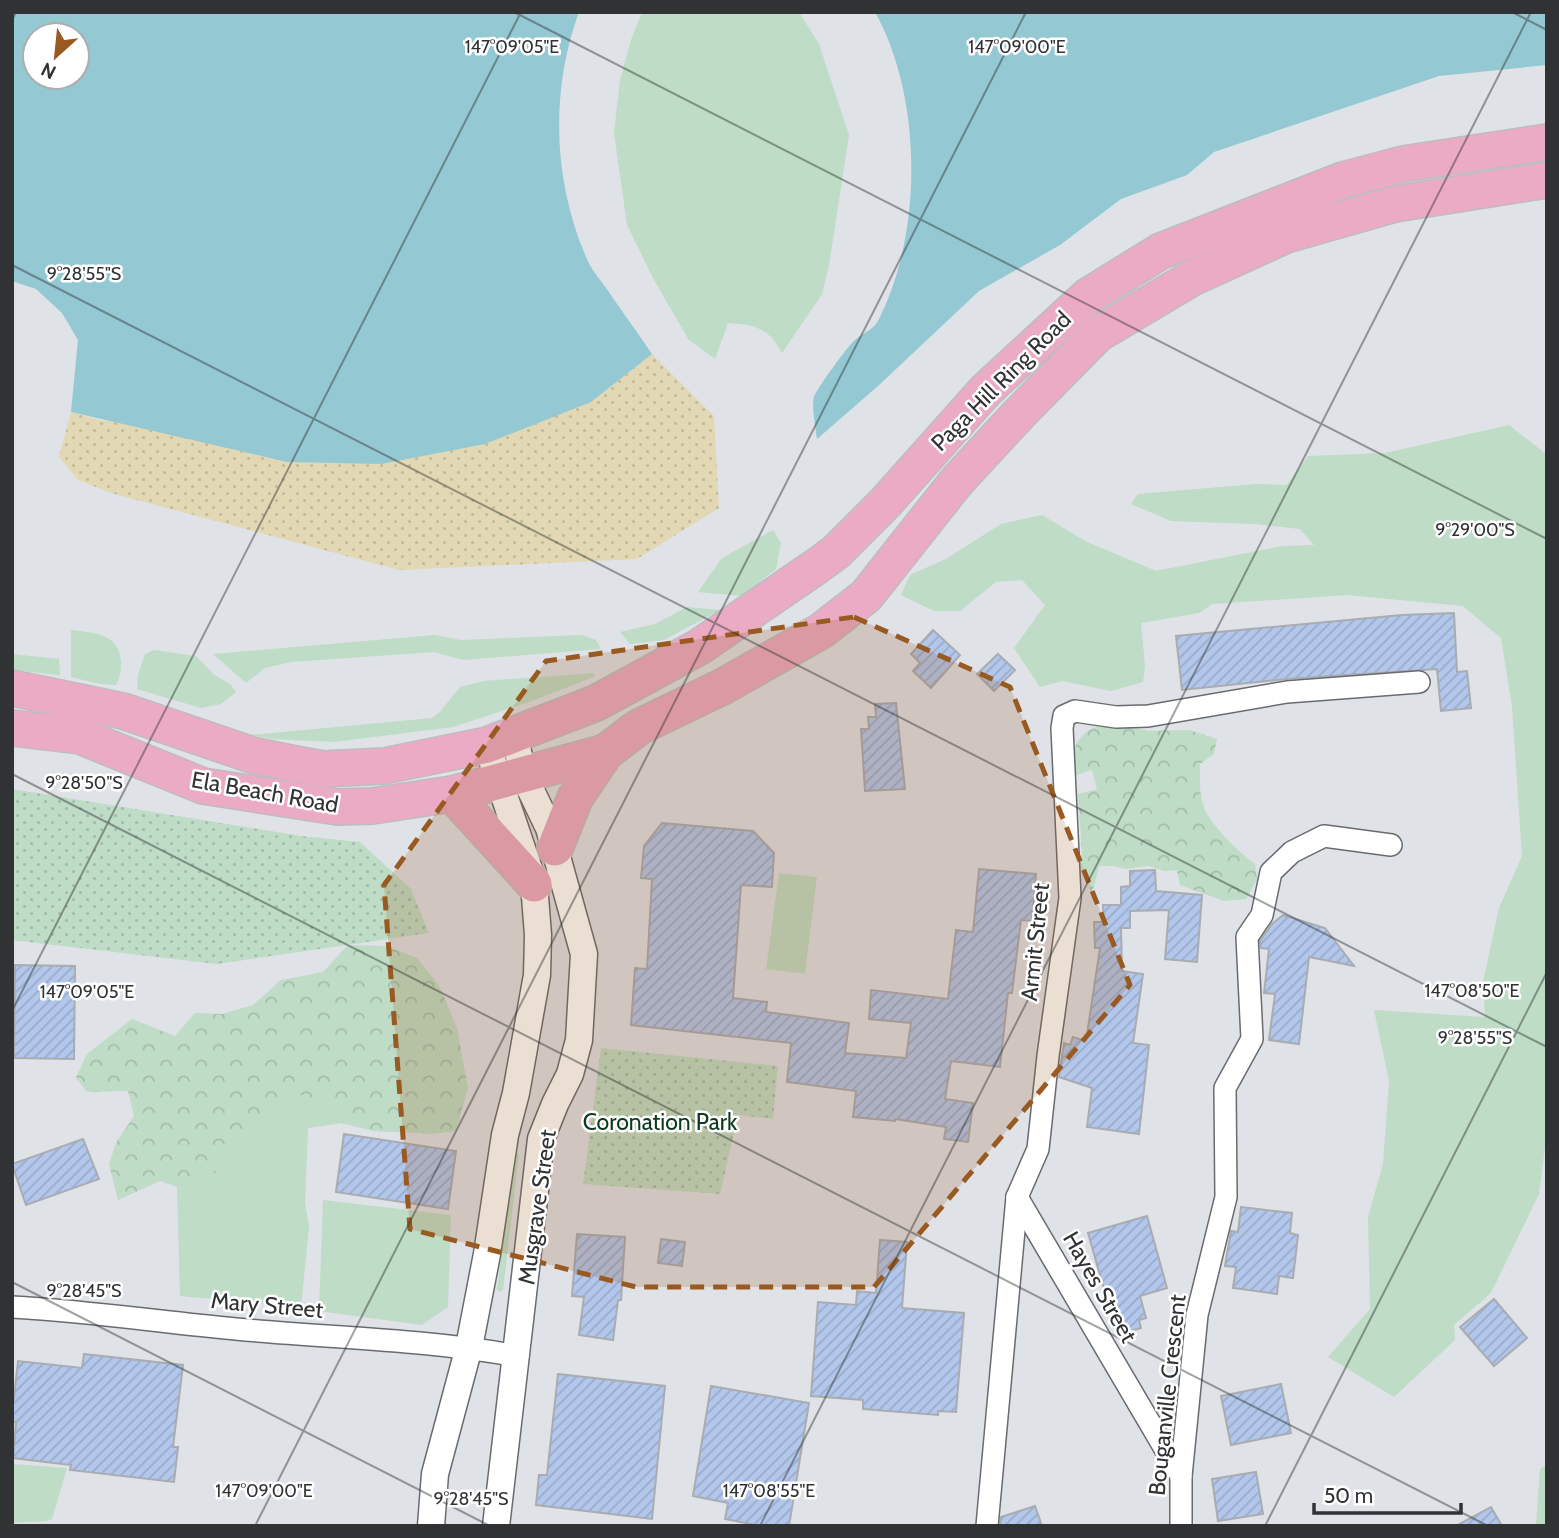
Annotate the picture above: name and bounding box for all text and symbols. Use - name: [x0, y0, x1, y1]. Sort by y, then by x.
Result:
- north arrow: [21, 21, 91, 91]
- text: 147°09'05"E: [465, 36, 559, 58]
- text: 147°09'00"E: [968, 36, 1066, 58]
- text: N: [37, 57, 60, 84]
- text: 9°28'55"S: [47, 263, 121, 285]
- street label: Paga Hill Ring Road: [925, 305, 1077, 457]
- text: 9°29'00"S: [1435, 519, 1515, 541]
- street label: Ela Beach Road: [189, 765, 341, 819]
- text: 9°28'50"S: [45, 772, 123, 794]
- street label: Armit Street: [1015, 881, 1055, 1002]
- text: 147°08'50"E: [1424, 980, 1520, 1002]
- text: 147°09'05"E: [40, 981, 134, 1003]
- text: 9°28'55"S: [1438, 1027, 1512, 1049]
- park label: Coronation Park: [583, 1108, 738, 1136]
- street label: Musgrave Street: [512, 1127, 562, 1286]
- street label: Hayes Street: [1057, 1226, 1143, 1348]
- text: 9°28'45"S: [46, 1280, 122, 1302]
- street label: Mary Street: [210, 1286, 325, 1324]
- street label: Bouganville Crescent: [1143, 1293, 1192, 1497]
- scale bar: [1314, 1472, 1461, 1516]
- text: 147°09'00"E: [215, 1480, 313, 1502]
- text: 147°08'55"E: [723, 1480, 815, 1502]
- text: 50 m: [1324, 1483, 1373, 1508]
- text: 9°28'45"S: [433, 1488, 509, 1510]

